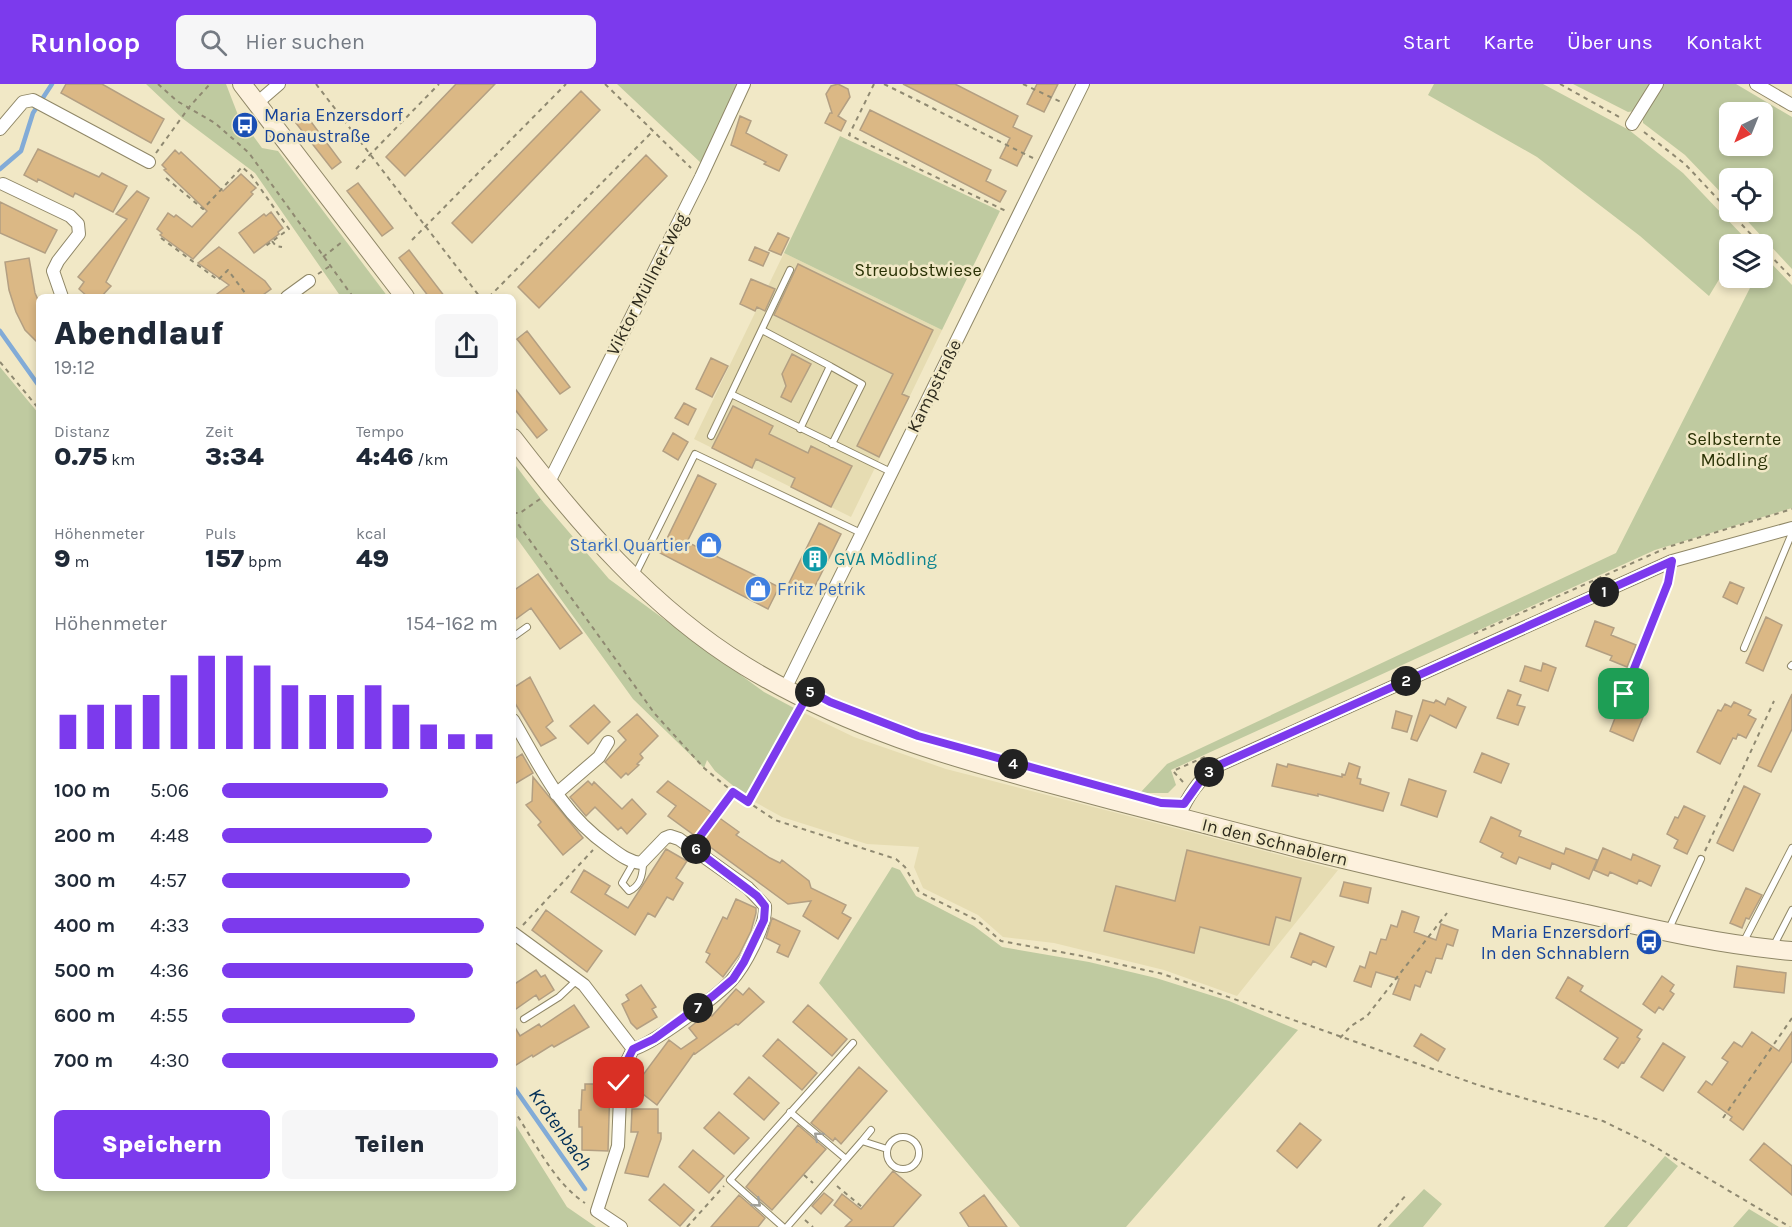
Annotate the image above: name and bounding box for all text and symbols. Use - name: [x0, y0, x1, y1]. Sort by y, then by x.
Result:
- search box: [176, 15, 596, 69]
- text: Runloop: [30, 26, 140, 59]
- icon: search: [197, 26, 230, 59]
- text: Hier suchen: [245, 29, 365, 55]
- text: Start: [1403, 30, 1450, 54]
- text: Karte: [1483, 30, 1534, 54]
- text: Über uns: [1567, 30, 1653, 54]
- text: Kontakt: [1686, 30, 1762, 54]
- north arrow: [1719, 102, 1773, 156]
- map controls: [1719, 102, 1773, 288]
- place label: Maria Enzersdorf Donaustraße: [264, 104, 404, 147]
- bus stop icon: Maria Enzersdorf Donaustraße: [230, 110, 260, 140]
- button: locate: [1719, 168, 1773, 222]
- street label: Viktor Müllner-Weg: [602, 209, 692, 359]
- button: layers: [1719, 234, 1773, 288]
- park label: Streuobstwiese: [854, 259, 982, 281]
- text: Abendlauf: [54, 314, 224, 352]
- button: share: [435, 314, 498, 377]
- street label: Kampstraße: [902, 336, 966, 436]
- text: 19:12: [54, 356, 95, 379]
- text: Distanz: [54, 422, 110, 441]
- text: Zeit: [205, 422, 233, 441]
- text: Tempo: [356, 422, 404, 441]
- park label: Selbsternte Mödling: [1687, 428, 1781, 471]
- text: 0.75: [54, 441, 107, 472]
- text: 3:34: [205, 441, 264, 472]
- text: 4:46: [356, 441, 414, 472]
- text: km: [107, 450, 135, 469]
- text: /km: [414, 450, 448, 469]
- text: Höhenmeter: [54, 524, 144, 543]
- text: Puls: [205, 524, 236, 543]
- text: kcal: [356, 524, 387, 543]
- shop icon: Starkl Quartier: [694, 530, 724, 560]
- place label: Starkl Quartier: [570, 534, 690, 556]
- text: 9: [54, 543, 71, 574]
- text: 157: [205, 543, 244, 574]
- text: 49: [356, 543, 389, 574]
- building icon: GVA Mödling: [800, 544, 830, 574]
- place label: GVA Mödling: [834, 548, 937, 570]
- text: m: [71, 552, 89, 571]
- text: bpm: [244, 552, 282, 571]
- shop icon: Fritz Petrik: [743, 574, 773, 604]
- pin: 1: [1589, 577, 1619, 607]
- place label: Fritz Petrik: [777, 578, 866, 600]
- text: 1: [1601, 582, 1607, 601]
- text: Höhenmeter: [54, 612, 167, 635]
- text: 154–162 m: [406, 612, 498, 635]
- pin: 2: [1391, 666, 1421, 696]
- pin: [1598, 668, 1649, 719]
- text: 2: [1401, 671, 1411, 690]
- pin: 5: [795, 677, 825, 707]
- icon: arrive: [1607, 677, 1640, 710]
- text: 5: [805, 682, 815, 701]
- pin: 4: [998, 749, 1028, 779]
- text: 4: [1008, 754, 1018, 773]
- pin: 3: [1194, 757, 1224, 787]
- text: 3: [1204, 762, 1214, 781]
- text: 100 m: [54, 779, 110, 802]
- text: 5:06: [150, 779, 189, 802]
- street label: In den Schnablern: [1200, 813, 1350, 871]
- text: 200 m: [54, 824, 115, 847]
- text: 4:48: [150, 824, 189, 847]
- pin: 6: [681, 834, 711, 864]
- text: 6: [691, 839, 701, 858]
- text: 300 m: [54, 869, 116, 892]
- text: 4:57: [150, 869, 186, 892]
- text: 400 m: [54, 914, 115, 937]
- text: 4:33: [150, 914, 189, 937]
- place label: Maria Enzersdorf In den Schnablern: [1481, 921, 1631, 964]
- bus stop icon: Maria Enzersdorf In den Schnablern: [1634, 927, 1664, 957]
- text: 500 m: [54, 959, 115, 982]
- text: 4:36: [150, 959, 189, 982]
- pin: 7: [683, 993, 713, 1023]
- text: 7: [694, 998, 702, 1017]
- text: 600 m: [54, 1004, 115, 1027]
- text: 4:55: [150, 1004, 188, 1027]
- text: 700 m: [54, 1049, 113, 1072]
- text: 4:30: [150, 1049, 189, 1072]
- pin: [593, 1057, 644, 1108]
- icon: check: [602, 1066, 635, 1099]
- water label: Krotenbach: [524, 1084, 597, 1175]
- button: Speichern: [54, 1110, 270, 1179]
- button: Teilen: [282, 1110, 498, 1179]
- one-way arrow: [813, 1132, 824, 1143]
- one-way arrow: [750, 1196, 761, 1207]

